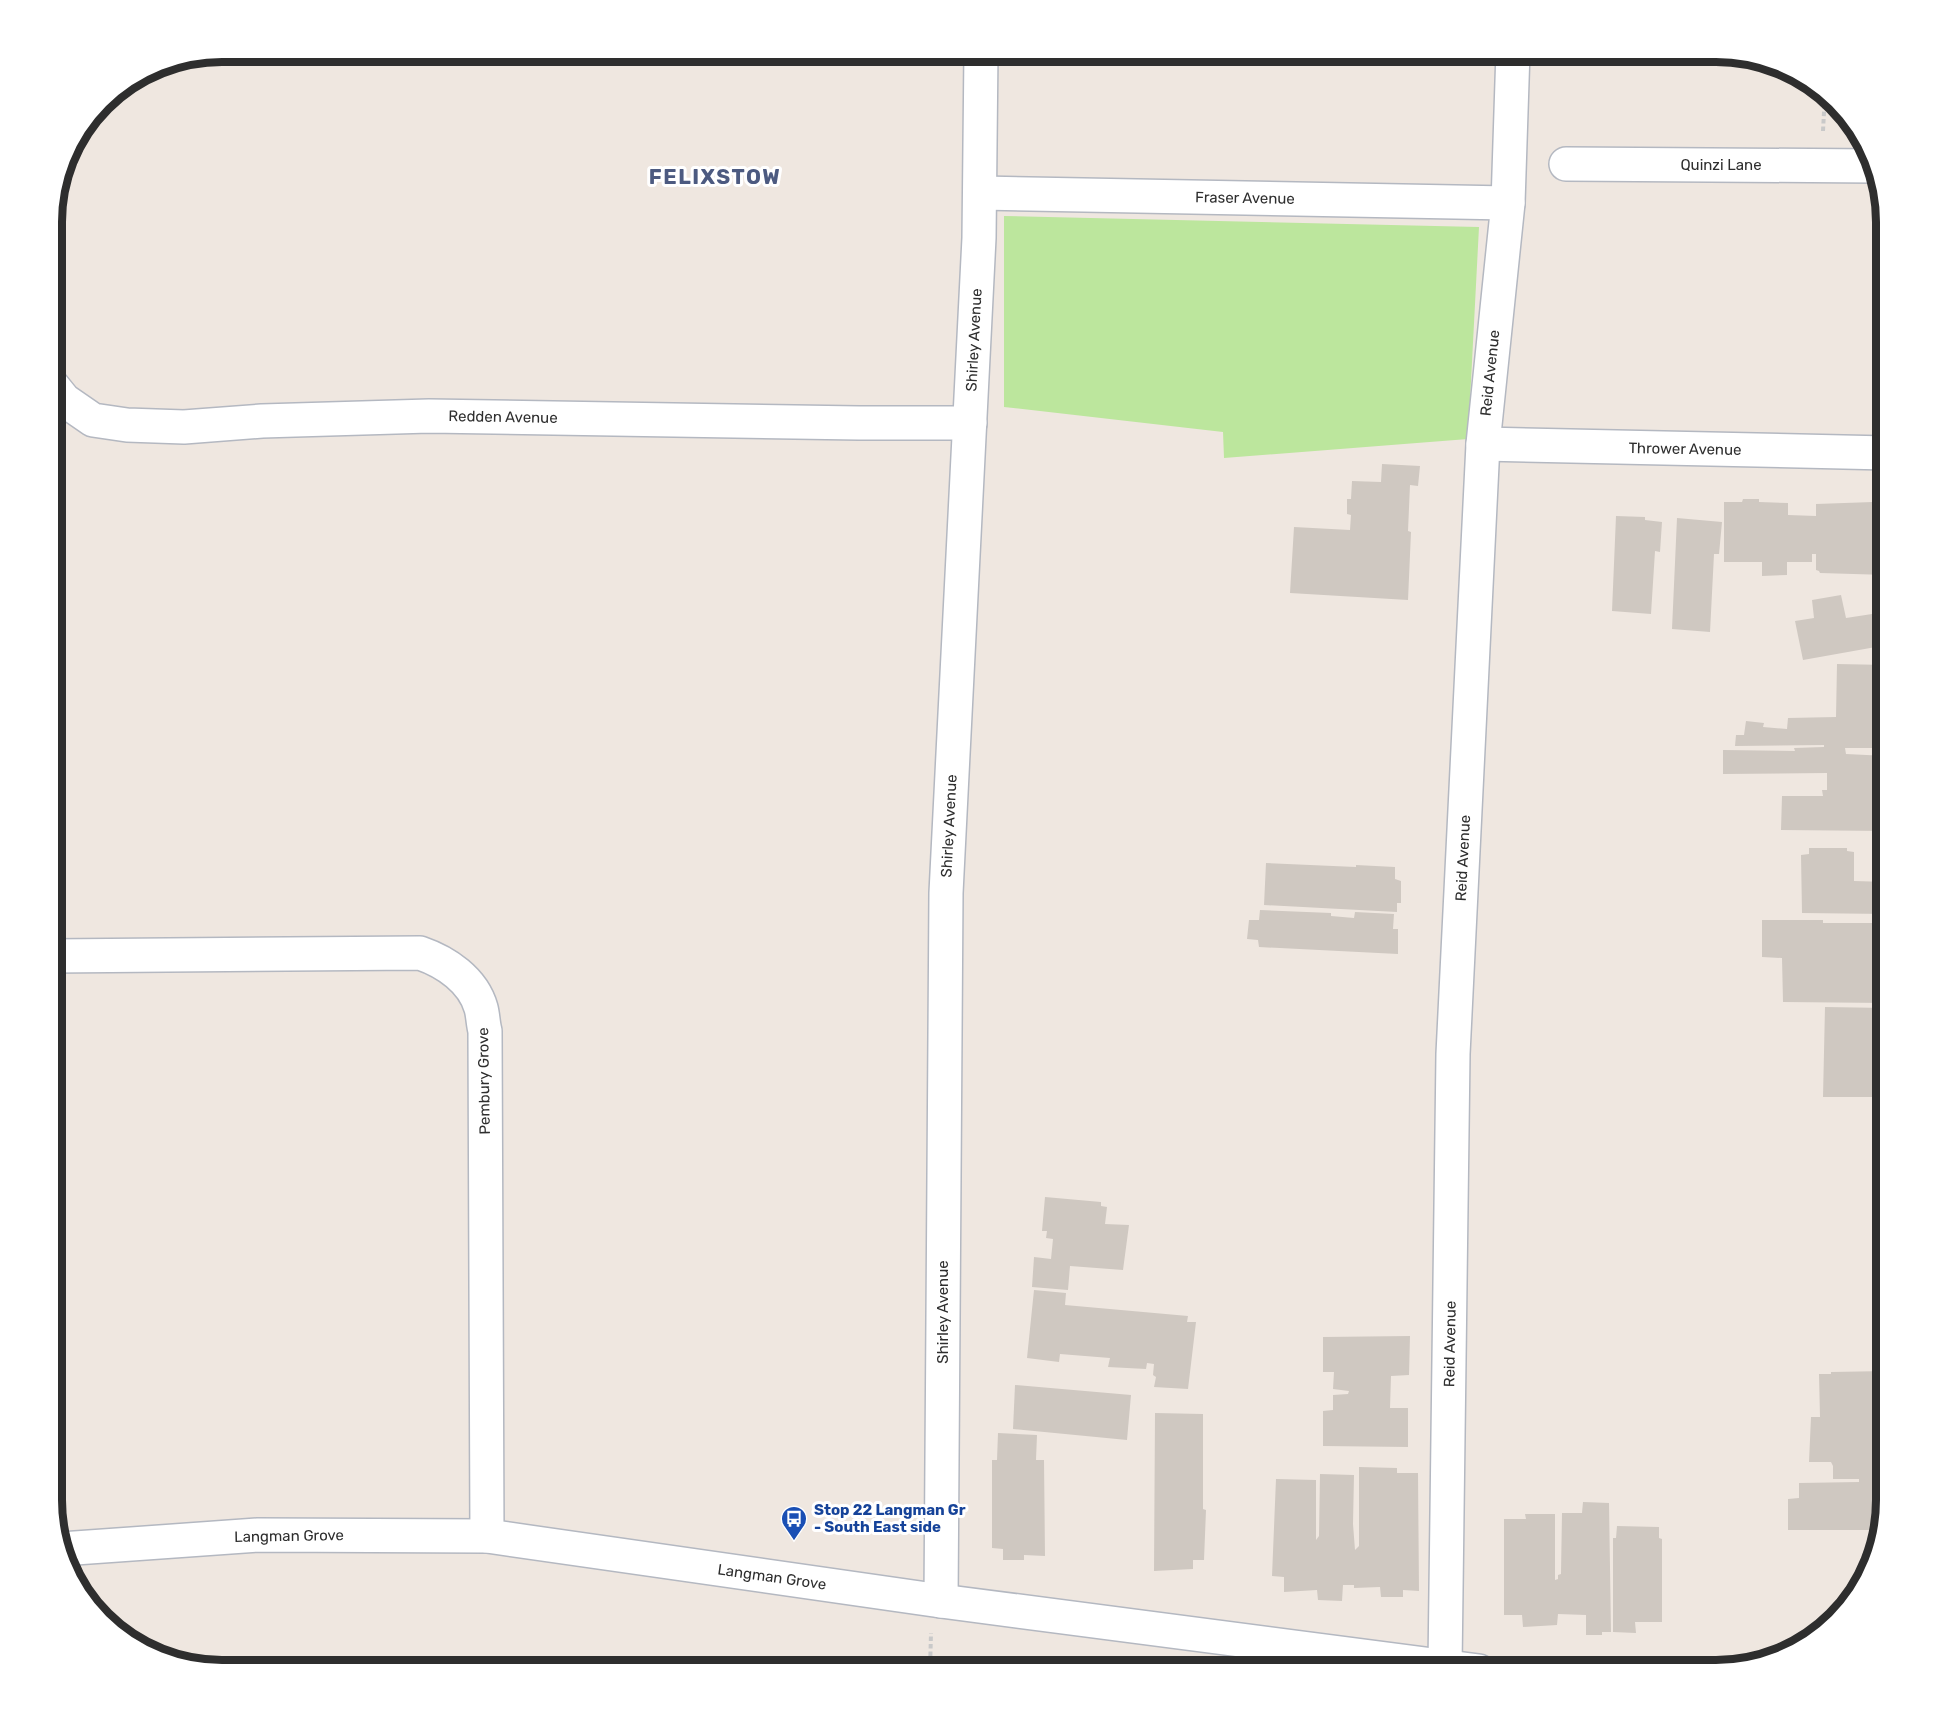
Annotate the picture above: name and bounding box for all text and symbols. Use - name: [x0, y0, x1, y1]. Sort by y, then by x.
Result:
- street label: Quinzi Lane: [1680, 156, 1762, 174]
- district label: FELIXSTOW: [649, 164, 781, 189]
- street label: Fraser Avenue: [1195, 188, 1295, 208]
- street label: Shirley Avenue: [962, 288, 986, 392]
- street label: Reid Avenue: [1477, 329, 1503, 417]
- street label: Redden Avenue: [448, 407, 558, 427]
- street label: Thrower Avenue: [1628, 439, 1742, 459]
- street label: Shirley Avenue: [937, 774, 961, 878]
- street label: Reid Avenue: [1452, 814, 1474, 902]
- street label: Pembury Grove: [474, 1027, 494, 1135]
- street label: Shirley Avenue: [934, 1260, 952, 1364]
- street label: Reid Avenue: [1440, 1301, 1460, 1387]
- place label: Stop 22 Langman Gr - South East side: [814, 1501, 966, 1536]
- bus stop icon: Stop 22 Langman Gr - South East side: [779, 1504, 809, 1542]
- street label: Langman Grove: [234, 1526, 344, 1546]
- street label: Langman Grove: [716, 1560, 828, 1594]

